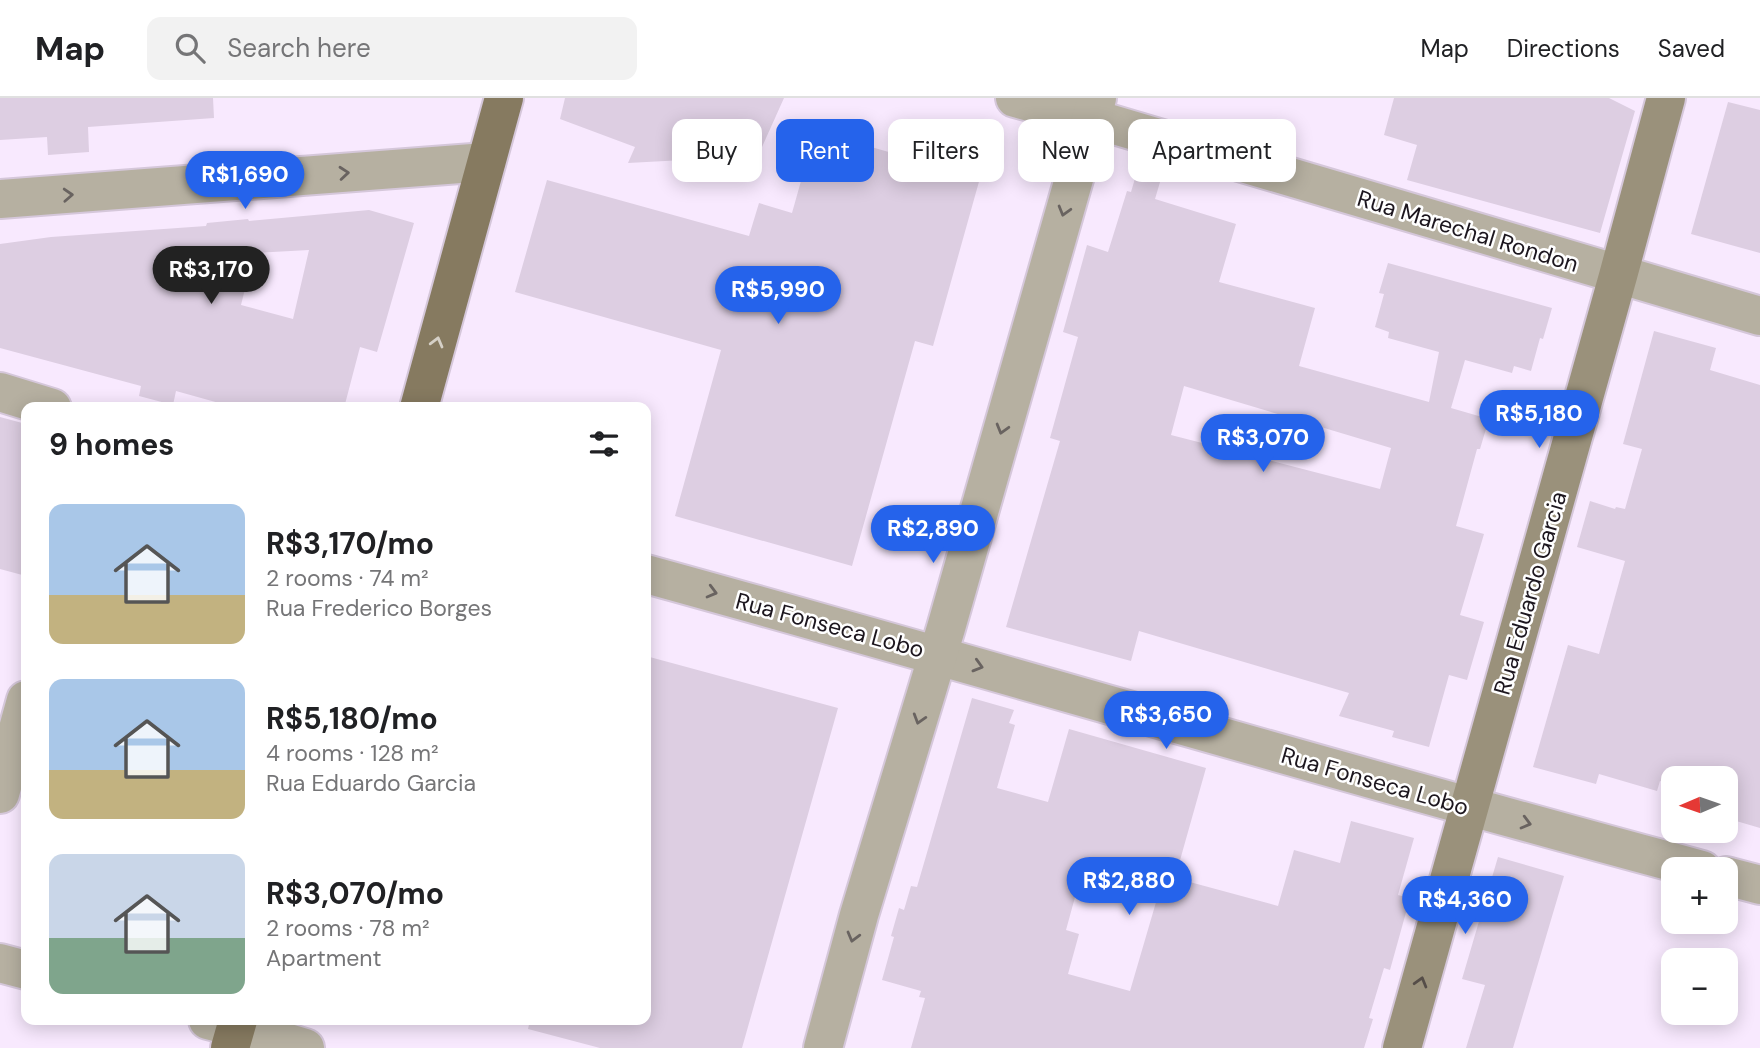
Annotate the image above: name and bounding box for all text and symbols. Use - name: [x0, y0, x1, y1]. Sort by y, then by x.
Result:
- search box: [147, 17, 637, 80]
- text: Map: [35, 27, 105, 70]
- icon: search: [171, 29, 209, 67]
- text: Search here: [227, 31, 371, 65]
- text: Map: [1421, 33, 1469, 64]
- text: Directions: [1507, 33, 1620, 64]
- text: Saved: [1658, 33, 1725, 64]
- chip: Buy: [672, 119, 762, 182]
- chip: Rent: [776, 119, 874, 182]
- chip: Filters: [888, 119, 1004, 182]
- chip: New: [1018, 119, 1114, 182]
- chip: Apartment: [1128, 119, 1296, 182]
- pin: R$1,690: [180, 152, 310, 211]
- text: R$1,690: [201, 159, 289, 189]
- one-way arrow: [339, 166, 350, 181]
- street label: Rua Marechal Rondon: [1354, 183, 1582, 279]
- one-way arrow: [63, 188, 74, 203]
- one-way arrow: [1058, 204, 1073, 216]
- pin: R$3,170: [146, 246, 276, 306]
- text: R$3,170: [169, 254, 253, 284]
- pin: R$5,990: [713, 266, 843, 326]
- text: R$5,990: [731, 274, 825, 304]
- one-way arrow: [428, 336, 443, 348]
- pin: R$5,180: [1474, 390, 1604, 450]
- text: R$5,180: [1495, 398, 1583, 428]
- pin: R$3,070: [1198, 414, 1328, 474]
- text: R$3,070: [1217, 422, 1309, 452]
- one-way arrow: [996, 423, 1011, 435]
- text: 9 homes: [49, 425, 174, 464]
- icon: filters: [585, 425, 623, 463]
- street label: Rua Eduardo Garcia: [1487, 488, 1573, 698]
- pin: R$2,890: [868, 505, 998, 565]
- text: R$2,890: [887, 513, 979, 543]
- text: R$3,170/mo: [266, 524, 434, 563]
- icon: home: [105, 532, 189, 616]
- text: 2 rooms · 74 m²: [266, 563, 429, 593]
- one-way arrow: [705, 583, 717, 598]
- street label: Rua Fonseca Lobo: [732, 585, 928, 665]
- text: Rua Frederico Borges: [266, 593, 492, 623]
- one-way arrow: [972, 658, 984, 672]
- pin: R$3,650: [1101, 692, 1231, 751]
- text: R$5,180/mo: [266, 699, 438, 738]
- text: R$3,650: [1120, 699, 1212, 729]
- icon: home: [105, 707, 189, 791]
- one-way arrow: [912, 712, 927, 724]
- text: 4 rooms · 128 m²: [266, 738, 438, 768]
- street label: Rua Fonseca Lobo: [1278, 740, 1472, 822]
- north arrow: [1661, 766, 1738, 844]
- map controls: [1661, 766, 1738, 1025]
- text: Rua Eduardo Garcia: [266, 768, 476, 798]
- one-way arrow: [1520, 815, 1532, 829]
- button: +: [1661, 857, 1738, 934]
- pin: R$2,880: [1064, 858, 1194, 917]
- text: R$2,880: [1083, 865, 1175, 895]
- text: R$3,070/mo: [266, 874, 444, 913]
- pin: R$4,360: [1400, 876, 1530, 936]
- icon: home: [105, 882, 189, 966]
- text: R$4,360: [1418, 884, 1512, 914]
- text: 2 rooms · 78 m²: [266, 913, 430, 943]
- one-way arrow: [847, 930, 862, 942]
- text: Apartment: [266, 943, 381, 973]
- button: −: [1661, 948, 1738, 1025]
- one-way arrow: [1412, 977, 1427, 989]

